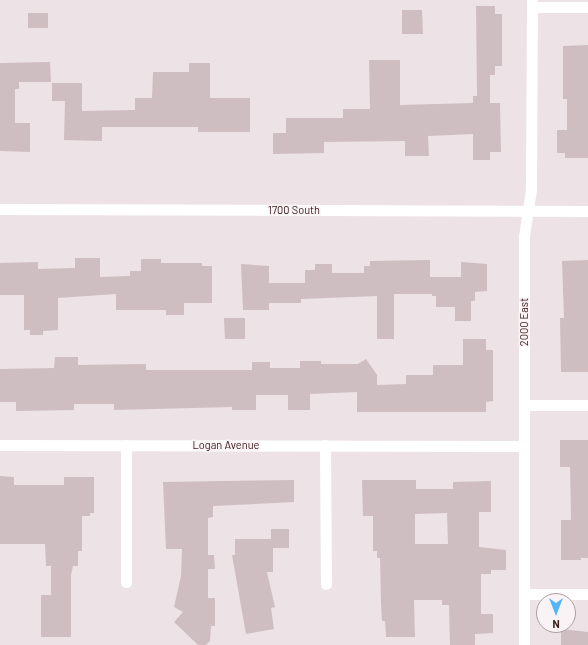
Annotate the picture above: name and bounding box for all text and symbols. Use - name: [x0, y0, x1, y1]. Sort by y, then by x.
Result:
- street label: 1700 South: [268, 203, 320, 217]
- street label: 2000 East: [517, 298, 531, 346]
- street label: Logan Avenue: [193, 438, 259, 452]
- north arrow: [536, 593, 576, 633]
- text: N: [552, 618, 560, 631]

